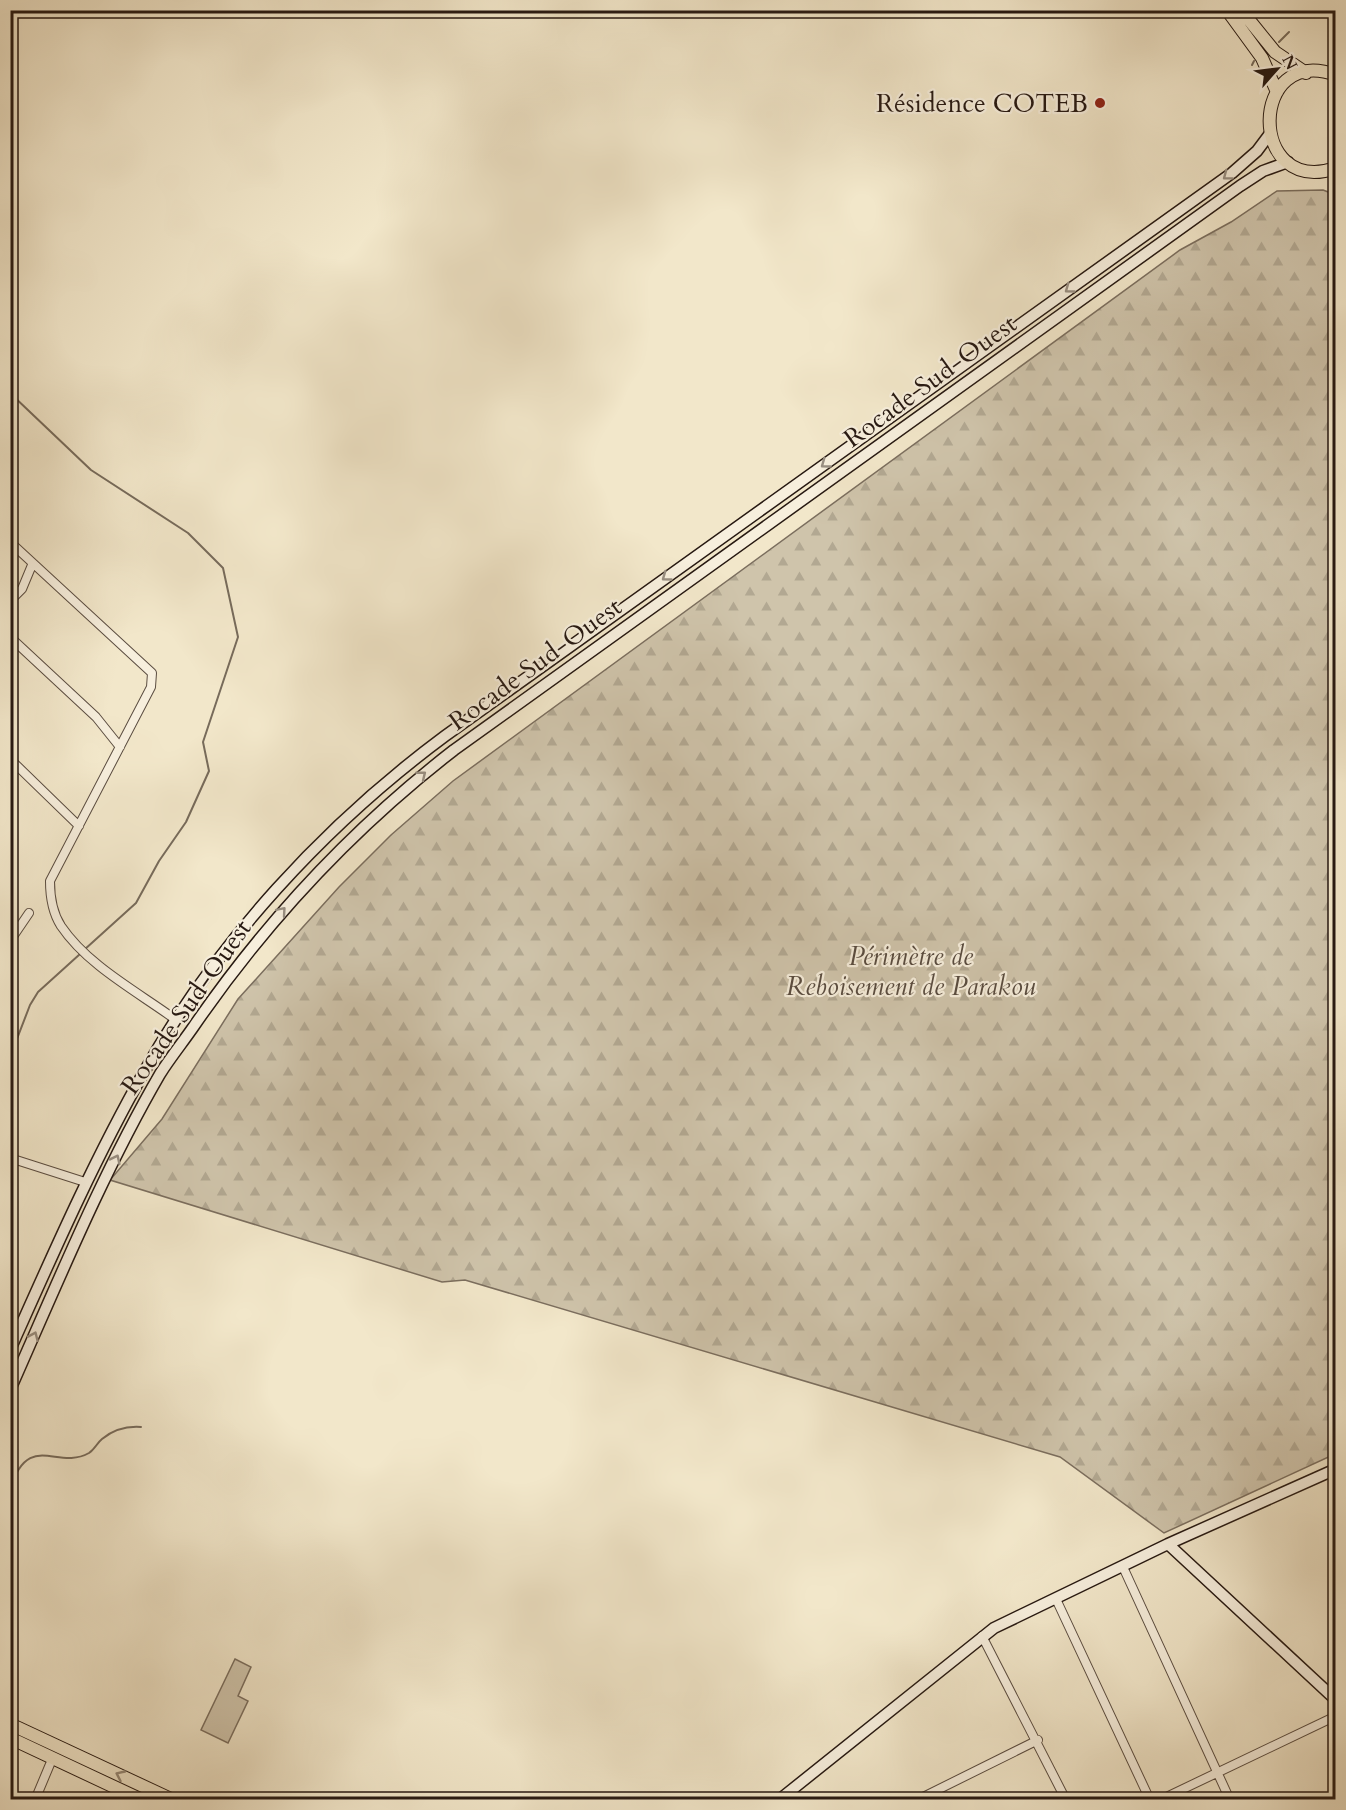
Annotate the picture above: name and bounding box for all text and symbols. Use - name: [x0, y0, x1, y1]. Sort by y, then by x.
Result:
- north arrow: [1247, 39, 1307, 99]
- text: N: [1276, 51, 1302, 74]
- place label: Résidence COTEB: [876, 86, 1088, 121]
- marker: Résidence COTEB: [1093, 96, 1107, 110]
- one-way arrow: [1223, 168, 1234, 179]
- one-way arrow: [1064, 282, 1075, 293]
- street label: Rocade Sud-Ouest: [836, 306, 1024, 456]
- one-way arrow: [821, 457, 832, 468]
- one-way arrow: [662, 570, 673, 581]
- street label: Rocade Sud-Ouest: [441, 589, 629, 739]
- one-way arrow: [415, 772, 426, 783]
- one-way arrow: [275, 907, 286, 918]
- street label: Rocade Sud-Ouest: [113, 913, 259, 1101]
- park label: Périmètre de Reboisement de Parakou: [786, 939, 1036, 1004]
- one-way arrow: [109, 1155, 121, 1166]
- one-way arrow: [27, 1332, 39, 1343]
- one-way arrow: [115, 1770, 126, 1782]

